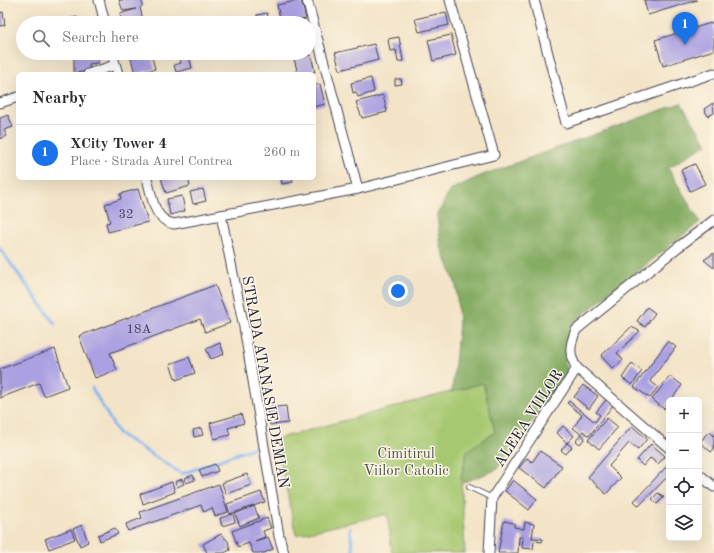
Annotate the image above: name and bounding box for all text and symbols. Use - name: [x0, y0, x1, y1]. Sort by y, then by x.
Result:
- pin: 1: [672, 12, 698, 45]
- search box: [16, 16, 316, 60]
- icon: search: [30, 27, 52, 49]
- text: Search here: [62, 31, 139, 46]
- text: Nearby: [32, 90, 87, 107]
- text: XCity Tower 4: [70, 137, 167, 152]
- text: 1: [41, 146, 49, 159]
- text: 260 m: [263, 146, 300, 159]
- text: Place · Strada Aurel Contrea: [70, 155, 232, 168]
- house number: 32: [118, 208, 134, 221]
- street label: STRADA ATANASIE DEMIAN: [238, 275, 291, 490]
- your location: [388, 281, 408, 301]
- house number: 18A: [126, 323, 152, 336]
- street label: ALEEA VIILOR: [492, 367, 566, 470]
- map controls: [666, 397, 702, 541]
- button: +: [666, 397, 702, 433]
- button: −: [666, 433, 702, 469]
- park label: Cimitirul Viilor Catolic: [363, 447, 449, 479]
- button: locate: [666, 469, 702, 505]
- button: layers: [666, 505, 702, 541]

